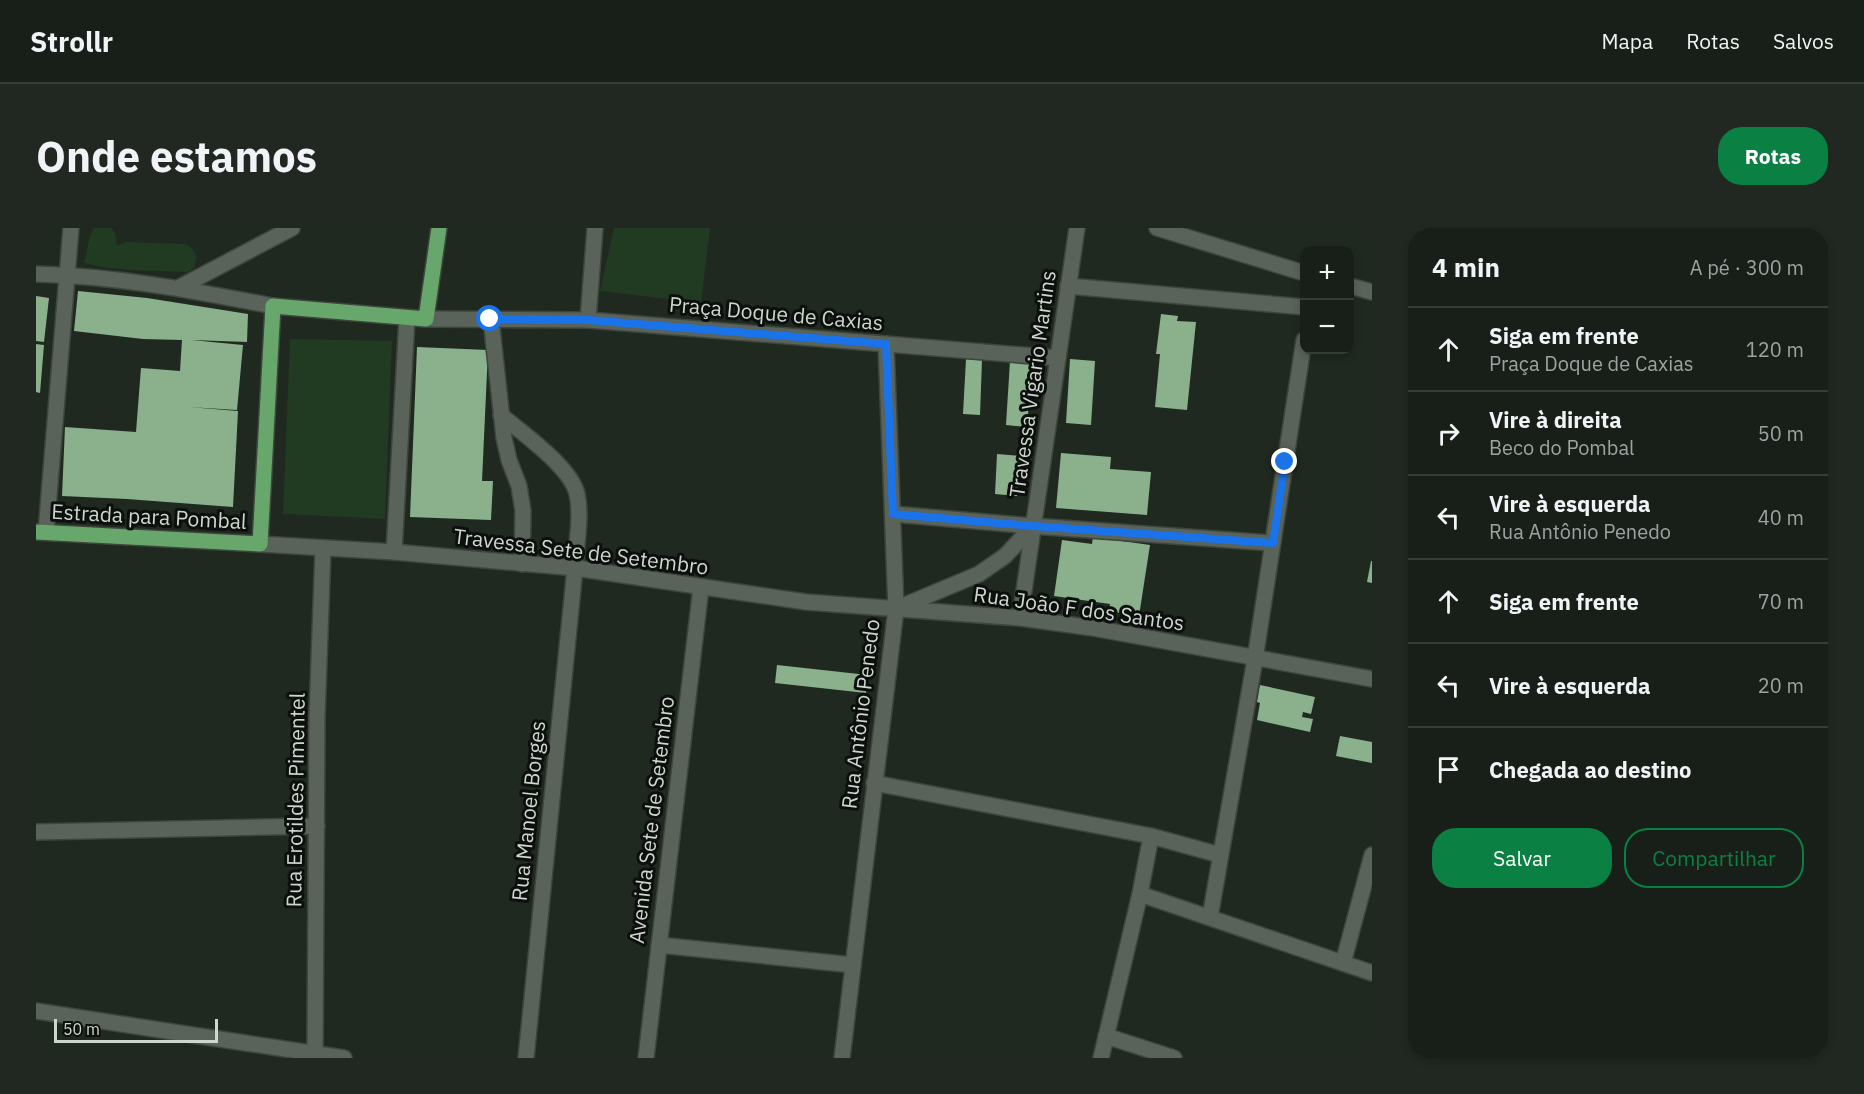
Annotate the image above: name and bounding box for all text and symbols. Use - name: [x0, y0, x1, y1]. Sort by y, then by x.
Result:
- text: Strollr: [30, 23, 113, 60]
- text: Mapa: [1602, 27, 1653, 55]
- text: Rotas: [1686, 27, 1740, 55]
- text: Salvos: [1773, 27, 1834, 55]
- button: Rotas: [1718, 127, 1828, 185]
- text: Onde estamos: [36, 129, 317, 184]
- map controls: [1300, 246, 1354, 354]
- button: +: [1300, 246, 1354, 300]
- text: 4 min: [1432, 250, 1500, 284]
- text: A pé · 300 m: [1690, 254, 1804, 281]
- street label: Travessa Vigario Martins: [1002, 269, 1062, 499]
- street label: Praça Doque de Caxias: [668, 290, 884, 336]
- button: −: [1300, 300, 1354, 354]
- route start: [476, 305, 502, 331]
- text: Siga em frente: [1489, 321, 1639, 350]
- icon: ahead: [1432, 333, 1465, 366]
- text: 120 m: [1746, 336, 1804, 363]
- text: Praça Doque de Caxias: [1489, 350, 1694, 377]
- text: Vire à direita: [1489, 405, 1622, 434]
- icon: right: [1432, 417, 1465, 450]
- text: 50 m: [1758, 420, 1804, 447]
- text: Beco do Pombal: [1489, 434, 1635, 461]
- route end: [1271, 448, 1297, 474]
- text: Vire à esquerda: [1489, 489, 1651, 518]
- street label: Estrada para Pombal: [51, 497, 248, 535]
- icon: left: [1432, 501, 1465, 534]
- text: 40 m: [1758, 504, 1804, 531]
- text: Rua Antônio Penedo: [1489, 518, 1671, 545]
- street label: Travessa Sete de Setembro: [452, 521, 710, 581]
- street label: Rua João F dos Santos: [972, 579, 1186, 637]
- icon: ahead: [1432, 585, 1465, 618]
- text: Siga em frente: [1489, 587, 1639, 616]
- text: 70 m: [1758, 588, 1804, 615]
- street label: Rua Antônio Penedo: [834, 617, 886, 810]
- icon: left: [1432, 669, 1465, 702]
- text: Vire à esquerda: [1489, 671, 1651, 700]
- text: 20 m: [1758, 672, 1804, 699]
- street label: Rua Erotildes Pimentel: [279, 692, 311, 908]
- street label: Avenida Sete de Setembro: [622, 695, 680, 945]
- street label: Rua Manoel Borges: [505, 719, 551, 902]
- icon: arrive: [1432, 753, 1465, 786]
- text: Chegada ao destino: [1489, 755, 1692, 784]
- button: Salvar: [1432, 828, 1612, 888]
- button: Compartilhar: [1624, 828, 1804, 888]
- scale bar: [54, 1016, 218, 1044]
- text: 50 m: [63, 1019, 100, 1039]

